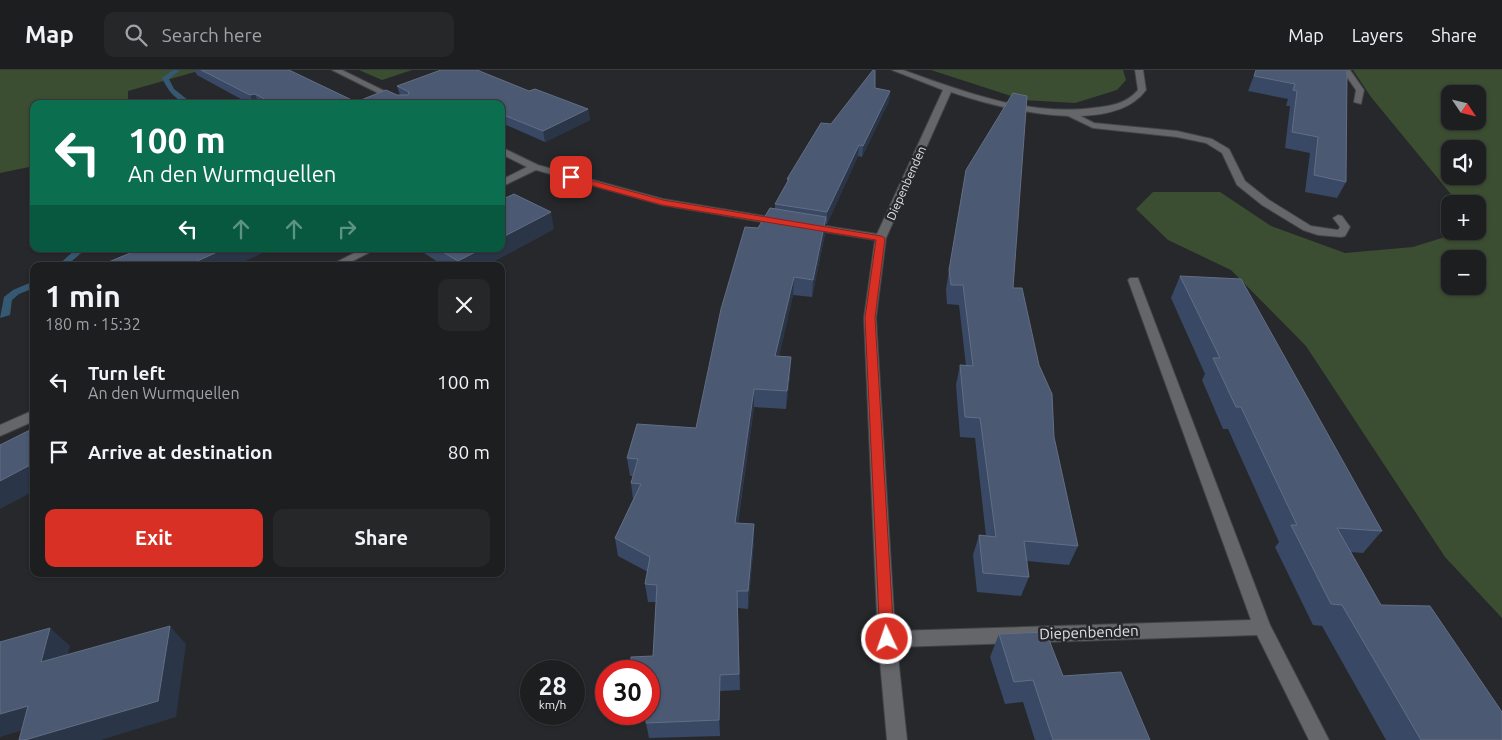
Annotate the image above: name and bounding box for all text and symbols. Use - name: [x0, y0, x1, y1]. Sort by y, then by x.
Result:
- search box: [104, 12, 454, 57]
- text: Map: [25, 21, 74, 48]
- icon: search: [122, 21, 150, 49]
- text: Search here: [162, 24, 262, 46]
- text: Map: [1288, 25, 1324, 45]
- text: Layers: [1352, 25, 1403, 45]
- text: Share: [1431, 25, 1477, 45]
- north arrow: [1441, 85, 1486, 130]
- map controls: [1441, 85, 1486, 295]
- icon: left: [45, 120, 110, 185]
- text: 100 m: [128, 120, 226, 160]
- button: sound: [1441, 140, 1486, 185]
- street label: Diepenbenden: [884, 144, 928, 222]
- pin: [550, 156, 592, 198]
- text: An den Wurmquellen: [128, 161, 336, 186]
- icon: arrive: [557, 163, 585, 191]
- button: +: [1441, 195, 1486, 240]
- icon: left: [174, 215, 202, 243]
- icon: ahead: [227, 215, 255, 243]
- icon: ahead: [280, 215, 308, 243]
- icon: right: [333, 215, 361, 243]
- button: −: [1441, 250, 1486, 295]
- text: 1 min: [45, 279, 121, 313]
- button: close: [438, 279, 490, 331]
- text: 180 m · 15:32: [45, 315, 141, 333]
- text: Turn left: [88, 362, 166, 384]
- icon: left: [45, 368, 73, 396]
- text: 100 m: [437, 371, 490, 393]
- text: An den Wurmquellen: [88, 384, 240, 402]
- icon: arrive: [45, 438, 73, 466]
- text: Arrive at destination: [88, 441, 273, 463]
- text: 80 m: [448, 441, 490, 463]
- button: Exit: [45, 509, 263, 567]
- button: Share: [273, 509, 490, 567]
- position arrow: [860, 612, 912, 664]
- street label: Diepenbenden: [1039, 622, 1139, 642]
- speed limit sign: 30: [595, 660, 660, 725]
- text: 28: [538, 672, 567, 700]
- text: km/h: [539, 698, 566, 711]

